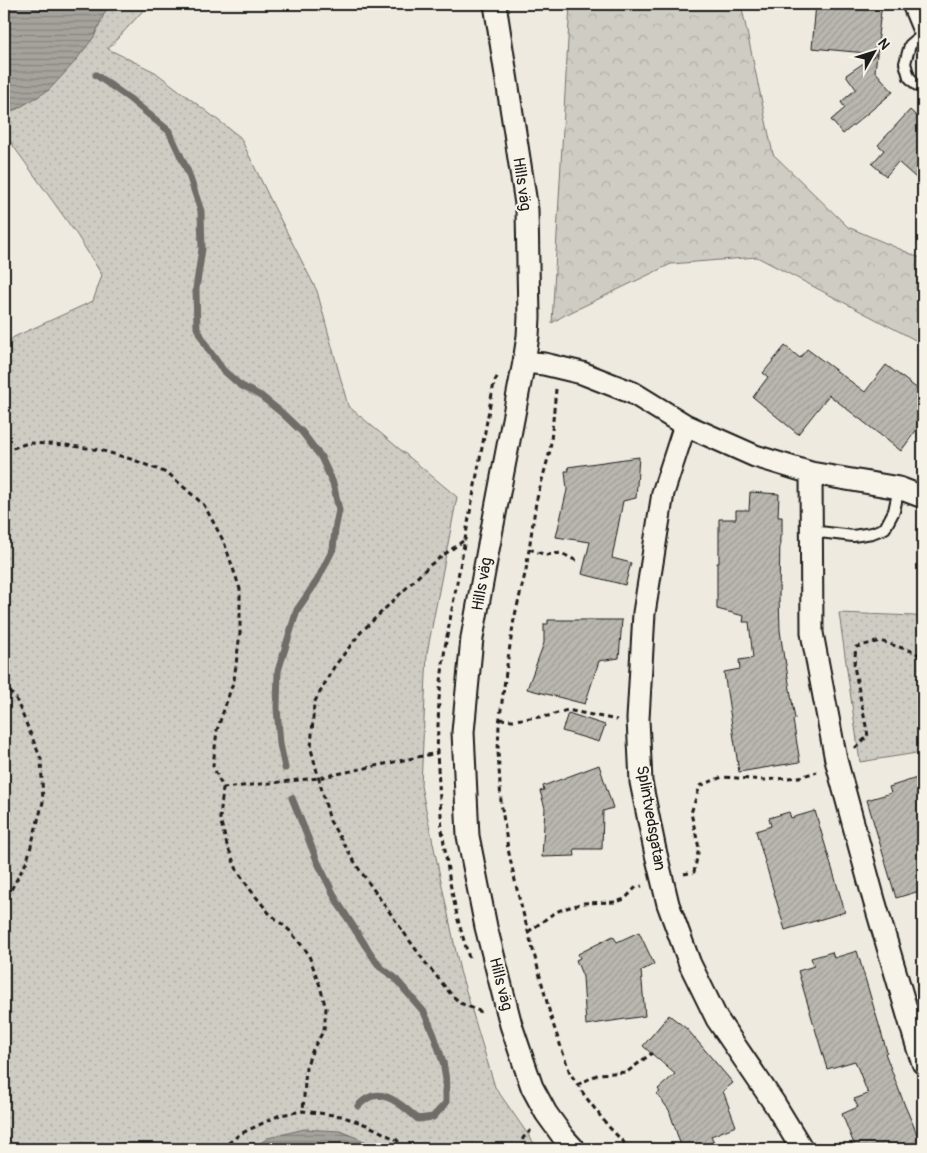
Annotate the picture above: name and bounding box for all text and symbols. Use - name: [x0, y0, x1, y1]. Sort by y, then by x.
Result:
- north arrow: [850, 28, 900, 78]
- text: N: [874, 35, 893, 53]
- street label: Hills väg: [508, 156, 536, 212]
- street label: Hills väg: [467, 556, 497, 612]
- street label: Splintvedsgatan: [632, 764, 670, 872]
- street label: Hills väg: [485, 955, 517, 1013]

